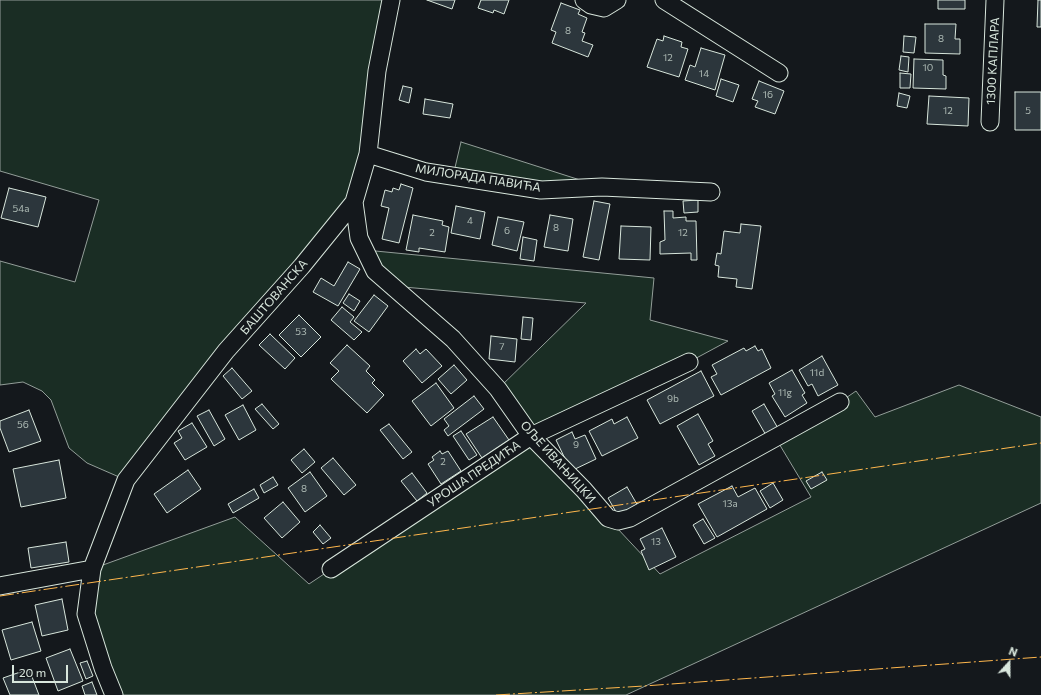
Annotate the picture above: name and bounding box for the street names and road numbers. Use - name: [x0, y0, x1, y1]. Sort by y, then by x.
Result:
- street label: 1300 КАПЛАРА: [984, 17, 1002, 105]
- street label: МИЛОРАДА ПАВИЋА: [414, 161, 542, 195]
- street label: БАШТОВАНСКА: [237, 256, 311, 338]
- street label: ОЉЕ ИВАЊИЦКИ: [517, 418, 599, 506]
- street label: УРОША ПРЕДИЋА: [425, 438, 523, 510]

